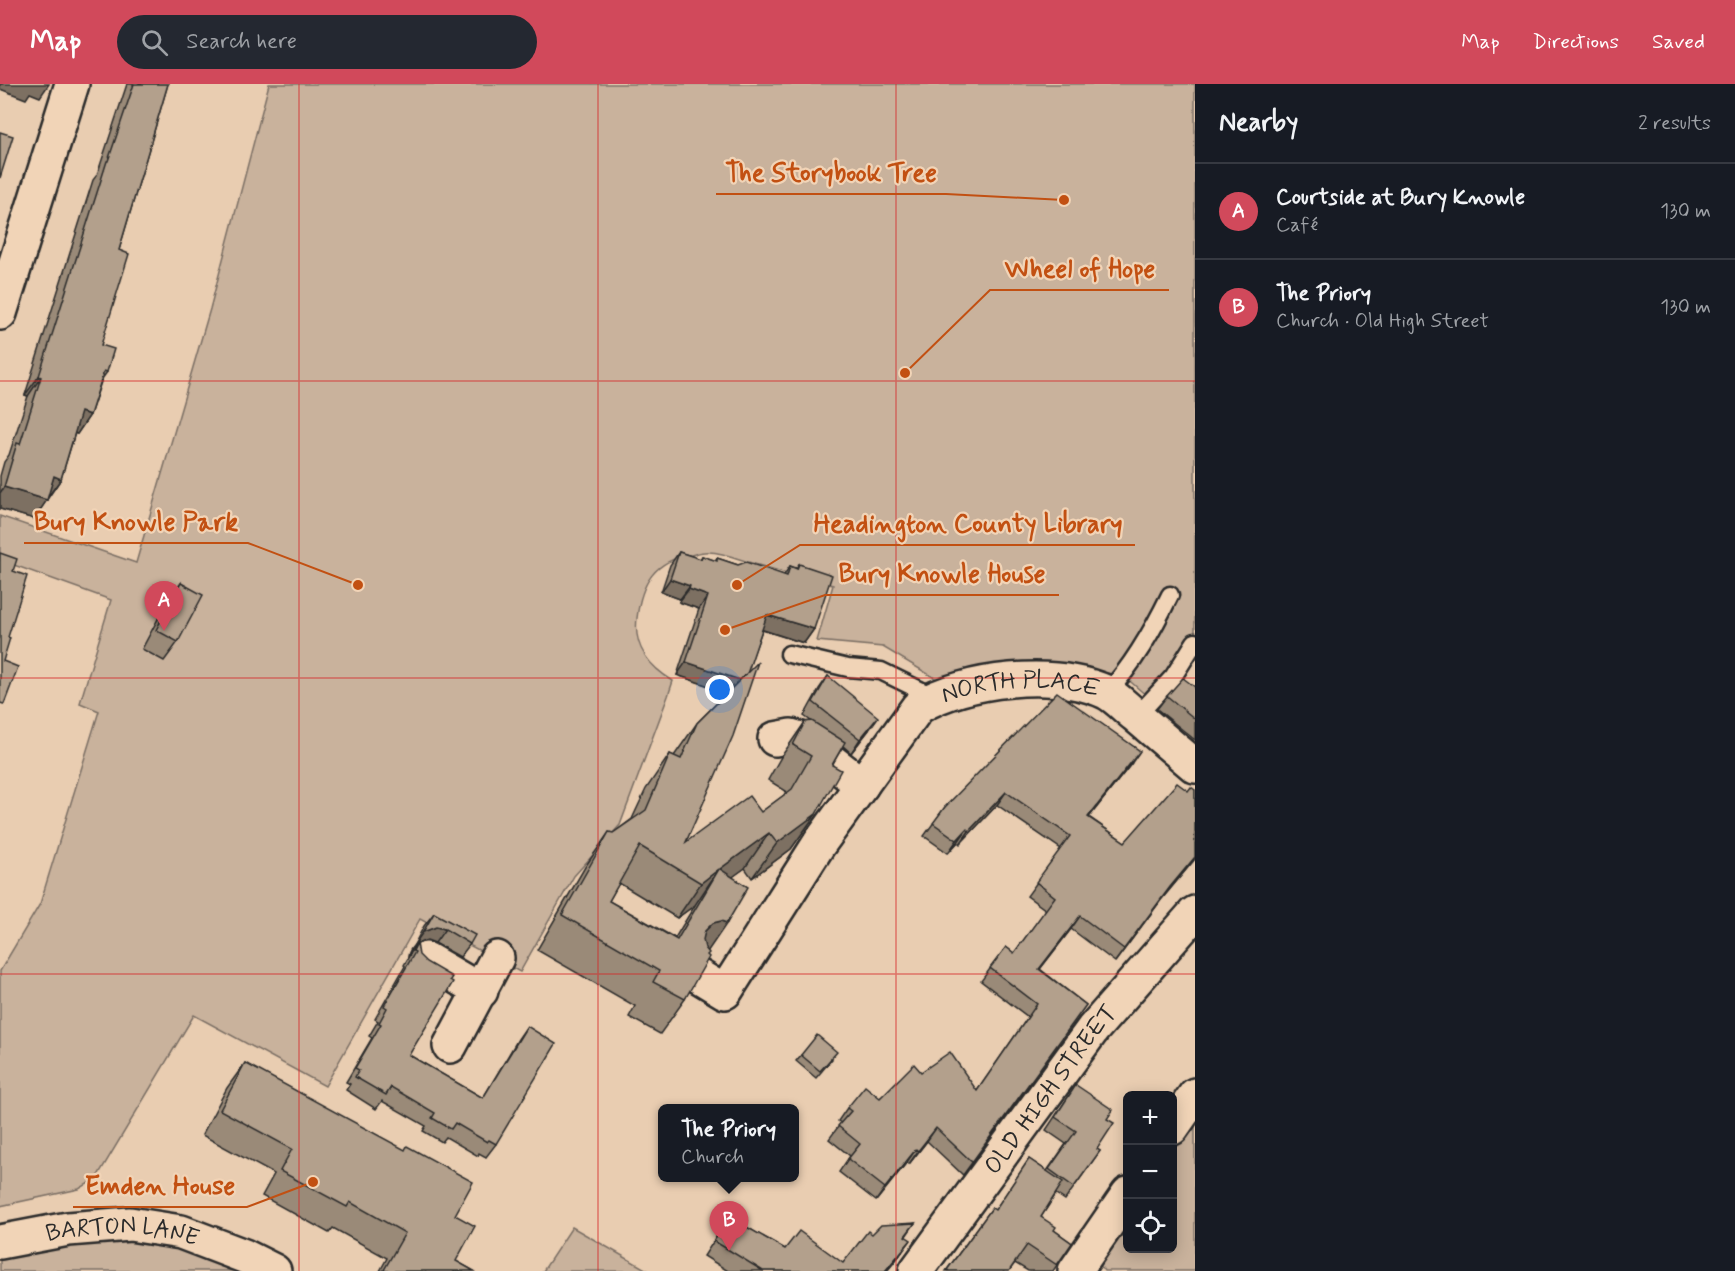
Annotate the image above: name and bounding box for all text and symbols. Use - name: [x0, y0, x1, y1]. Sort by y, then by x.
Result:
- search box: [117, 15, 537, 69]
- text: Map: [30, 24, 81, 61]
- icon: search: [138, 26, 171, 59]
- text: Search here: [186, 28, 297, 56]
- text: Map: [1461, 28, 1500, 56]
- text: Directions: [1533, 28, 1619, 56]
- text: Saved: [1652, 28, 1705, 56]
- text: Nearby: [1219, 106, 1298, 140]
- text: 2 results: [1638, 110, 1711, 137]
- callout: The Storybook Tree: [716, 150, 946, 194]
- text: The Storybook Tree: [725, 157, 937, 191]
- text: Courtside at Bury Knowle: [1276, 184, 1525, 212]
- text: A: [1232, 198, 1245, 225]
- text: 130 m: [1660, 198, 1711, 225]
- text: Café: [1276, 212, 1318, 239]
- callout: Wheel of Hope: [990, 246, 1169, 290]
- text: Wheel of Hope: [1004, 253, 1155, 287]
- text: The Priory: [1276, 280, 1371, 308]
- text: B: [1232, 294, 1245, 321]
- text: 130 m: [1660, 294, 1711, 321]
- text: Church · Old High Street: [1276, 308, 1489, 335]
- callout: Bury Knowle Park: [24, 499, 248, 543]
- callout: Headington County Library: [800, 501, 1135, 545]
- text: Bury Knowle Park: [34, 506, 238, 540]
- text: Headington County Library: [814, 508, 1122, 543]
- callout: Bury Knowle House: [825, 551, 1059, 595]
- text: Bury Knowle House: [838, 558, 1046, 592]
- pin: A: [144, 582, 184, 631]
- street label: NORTH PLACE: [937, 665, 1103, 711]
- your location: [705, 675, 734, 704]
- street label: OLD HIGH STREET: [978, 999, 1124, 1181]
- map controls: [1123, 1091, 1177, 1253]
- button: +: [1123, 1091, 1177, 1145]
- popup: [658, 1104, 799, 1182]
- text: The Priory: [681, 1116, 776, 1144]
- text: Church: [681, 1144, 744, 1171]
- button: −: [1123, 1145, 1177, 1199]
- callout: Emden House: [73, 1163, 247, 1207]
- text: Emden House: [85, 1170, 235, 1204]
- button: locate: [1123, 1199, 1177, 1253]
- pin: B: [710, 1202, 748, 1251]
- street label: BARTON LANE: [43, 1210, 203, 1254]

